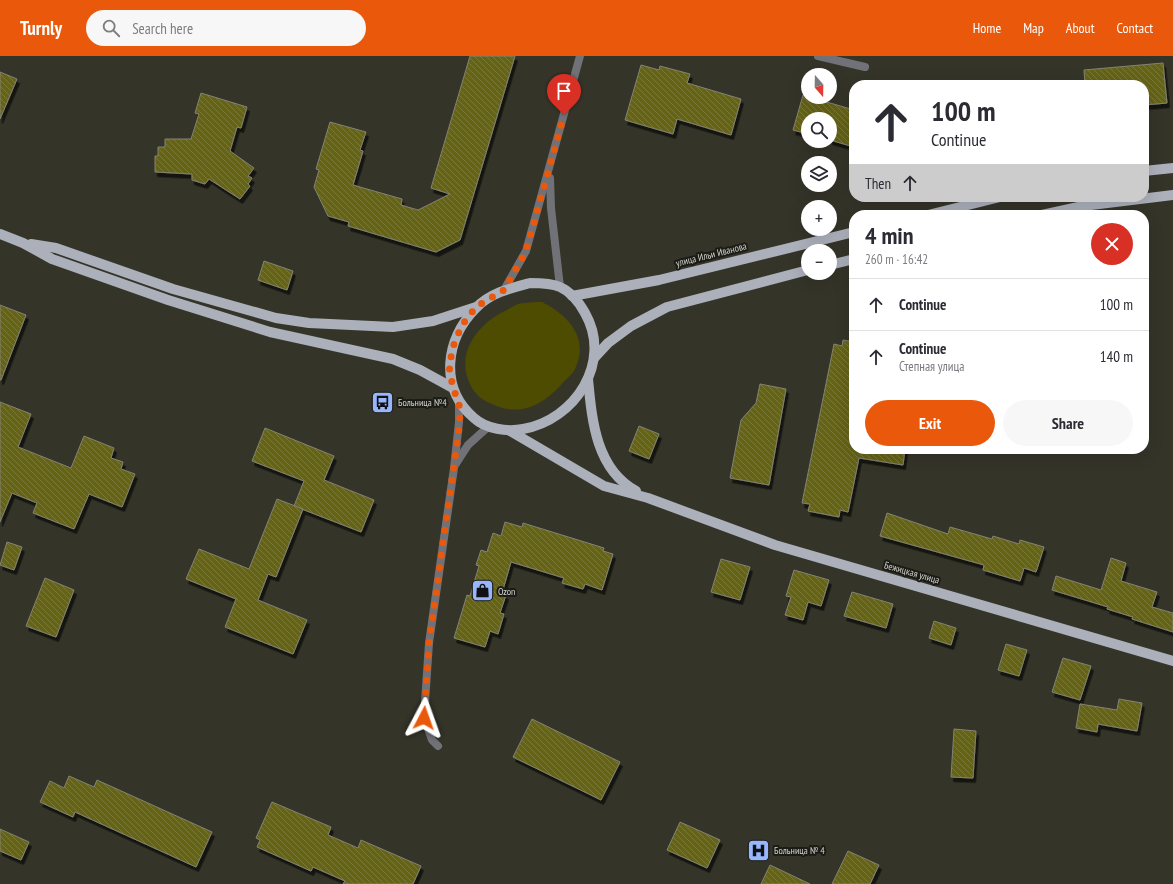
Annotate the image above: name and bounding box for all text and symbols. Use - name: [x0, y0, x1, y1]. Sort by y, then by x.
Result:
- search box: [86, 10, 366, 46]
- text: Turnly: [20, 16, 62, 40]
- icon: search: [100, 17, 122, 39]
- text: Search here: [132, 19, 193, 38]
- text: Home: [973, 19, 1001, 37]
- text: Map: [1023, 19, 1044, 37]
- text: About: [1066, 19, 1095, 37]
- text: Contact: [1117, 19, 1153, 37]
- north arrow: [801, 68, 837, 104]
- map controls: [801, 68, 837, 280]
- pin: [547, 74, 581, 115]
- icon: arrive: [553, 80, 575, 102]
- text: 100 m: [931, 92, 995, 129]
- icon: ahead: [865, 96, 917, 148]
- button: search: [801, 112, 837, 148]
- text: Continue: [931, 128, 986, 151]
- button: layers: [801, 156, 837, 192]
- icon: ahead: [899, 172, 921, 194]
- text: Then: [865, 174, 891, 193]
- button: +: [801, 200, 837, 236]
- text: 4 min: [865, 220, 913, 251]
- button: close: [1091, 223, 1133, 265]
- street label: улица Ильи Иванова: [674, 239, 748, 270]
- button: −: [801, 244, 837, 280]
- text: 260 m · 16:42: [865, 251, 928, 268]
- icon: ahead: [865, 294, 887, 316]
- text: Continue: [899, 295, 946, 314]
- text: 100 m: [1100, 295, 1133, 314]
- text: Continue: [899, 339, 946, 358]
- icon: ahead: [865, 346, 887, 368]
- text: 140 m: [1100, 347, 1133, 366]
- text: Степная улица: [899, 358, 964, 375]
- bus stop icon: Больница №4: [370, 389, 396, 415]
- place label: Больница №4: [398, 396, 447, 409]
- button: Exit: [865, 400, 995, 446]
- button: Share: [1003, 400, 1133, 446]
- street label: Бежицкая улица: [883, 558, 941, 587]
- shop icon: Ozon: [470, 578, 496, 604]
- place label: Ozon: [498, 585, 516, 598]
- position arrow: [403, 697, 445, 739]
- hospital icon: Больница № 4: [745, 837, 771, 863]
- place label: Больница № 4: [774, 844, 825, 857]

